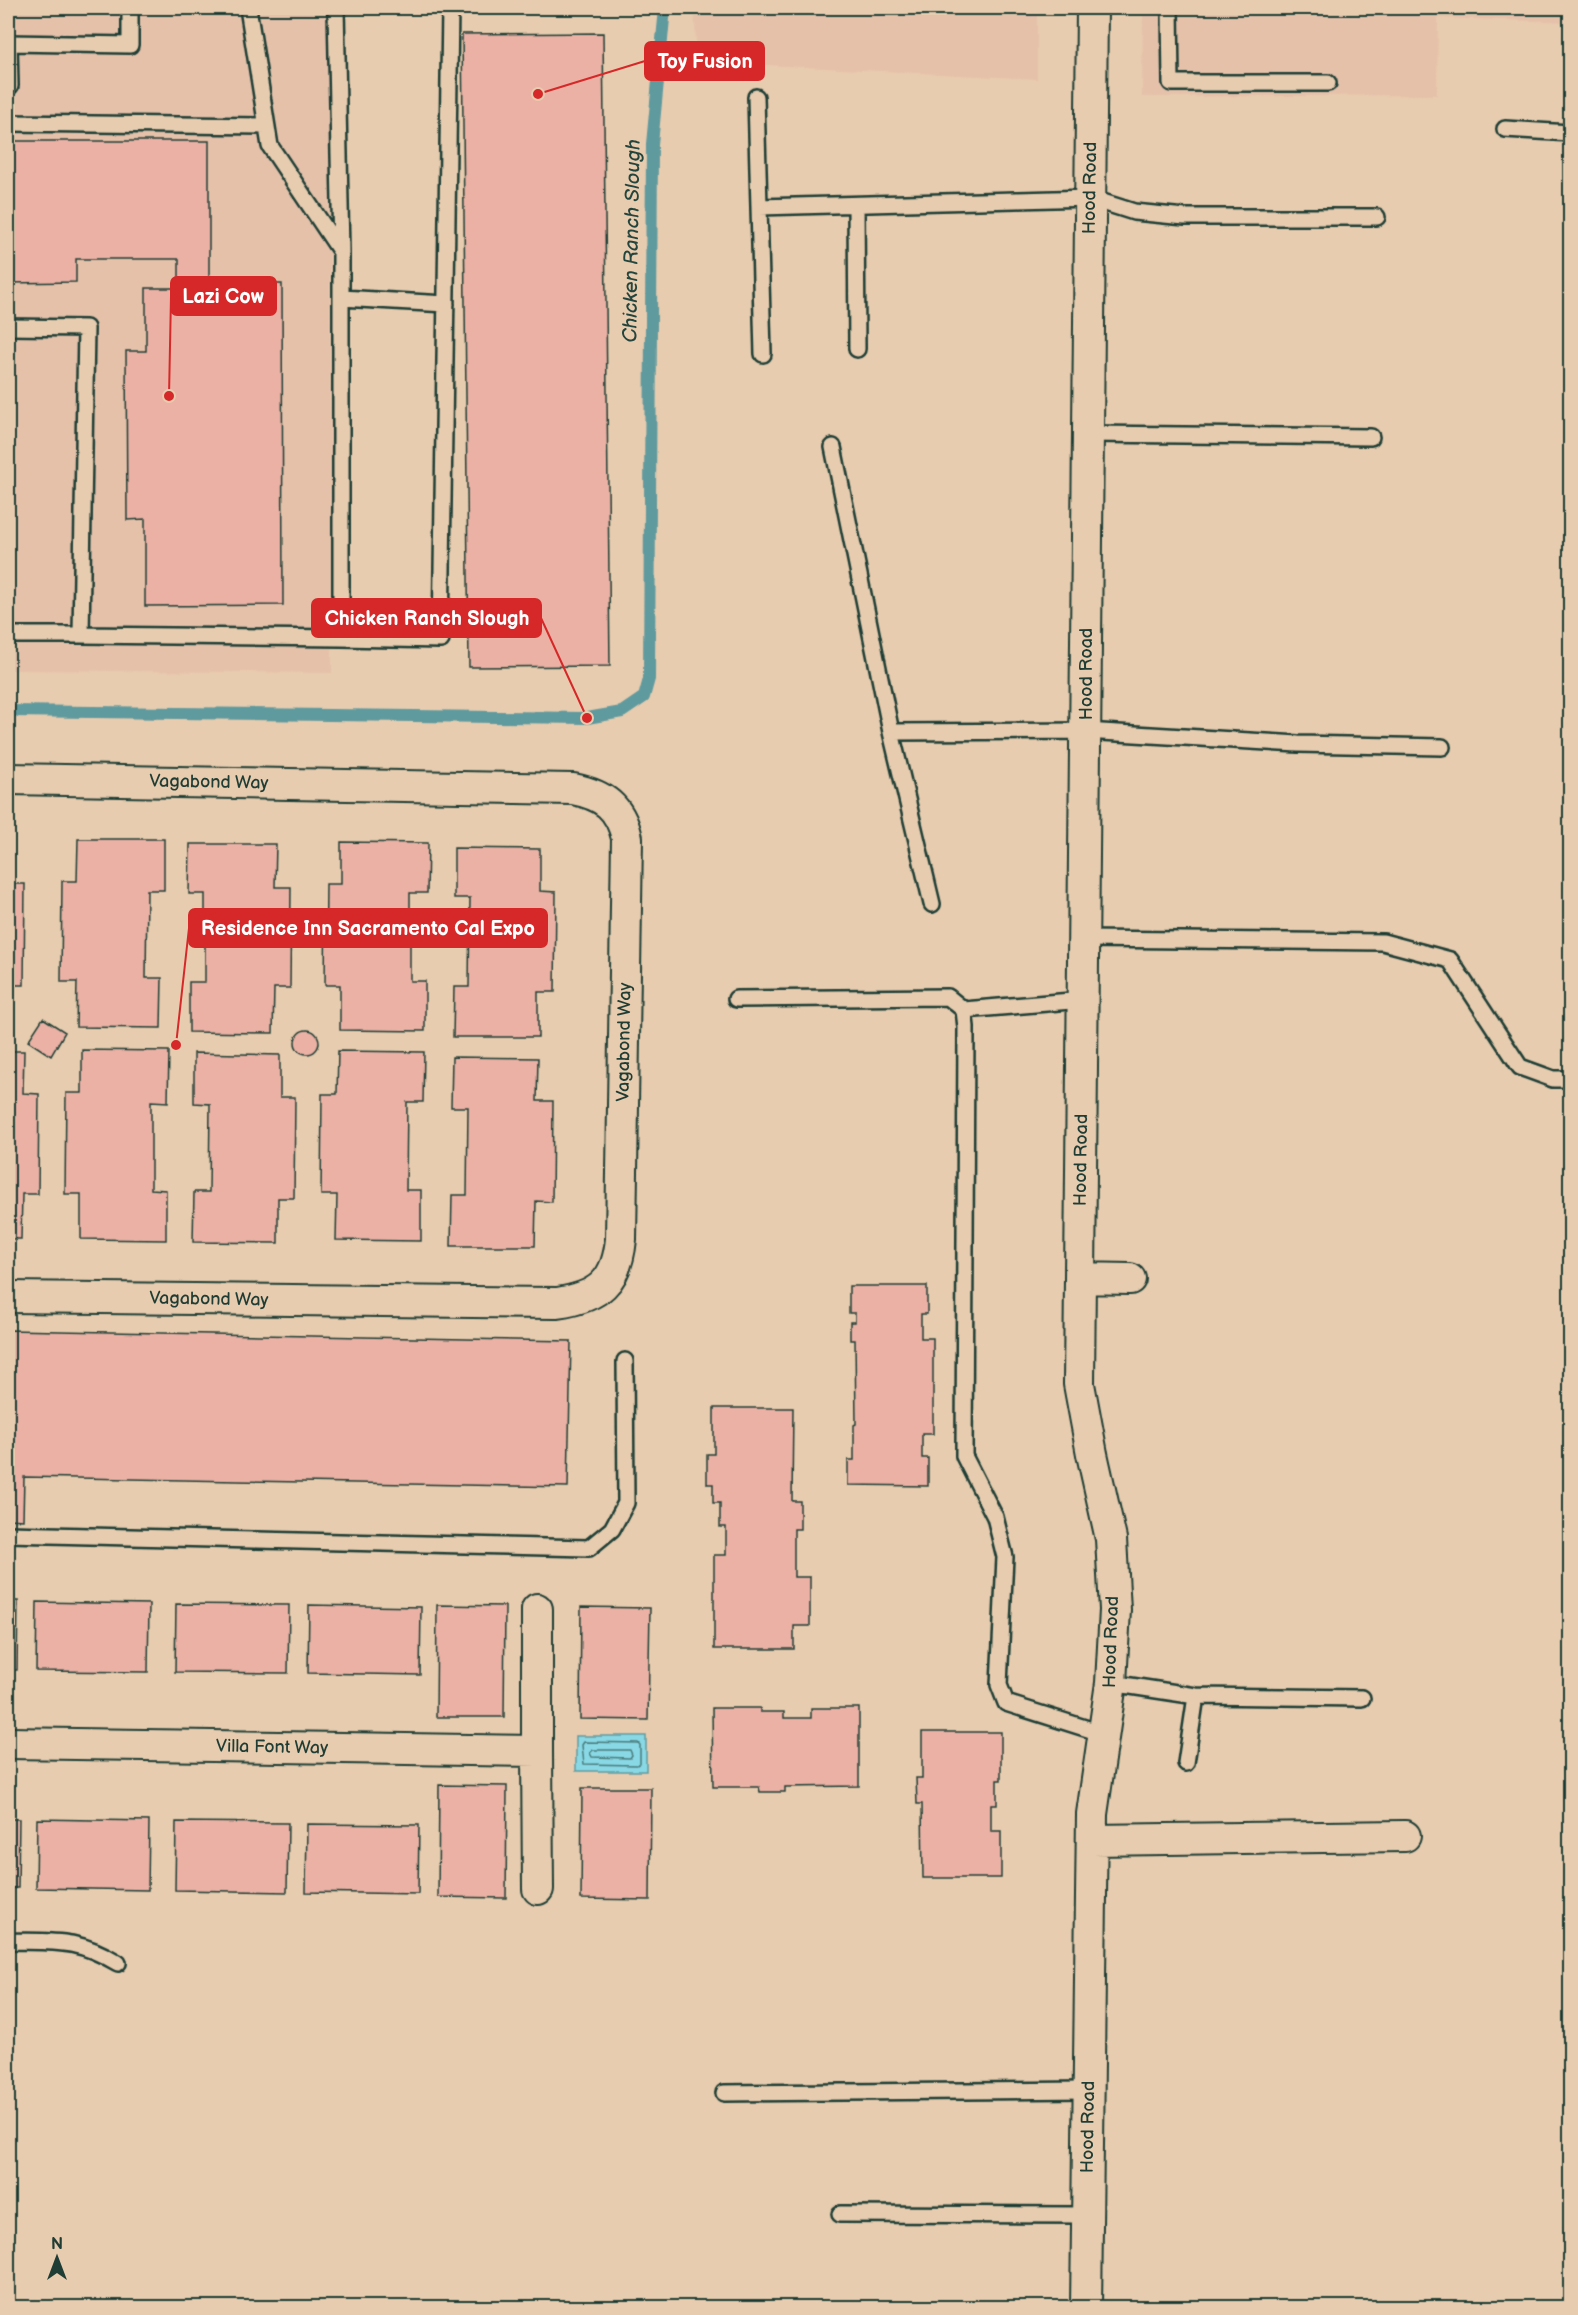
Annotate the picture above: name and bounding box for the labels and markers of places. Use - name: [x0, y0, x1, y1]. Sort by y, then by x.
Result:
- callout: Toy Fusion: [645, 42, 764, 80]
- callout: Lazi Cow: [171, 277, 276, 315]
- callout: Chicken Ranch Slough: [312, 599, 541, 637]
- callout: Residence Inn Sacramento Cal Expo: [189, 909, 547, 947]

